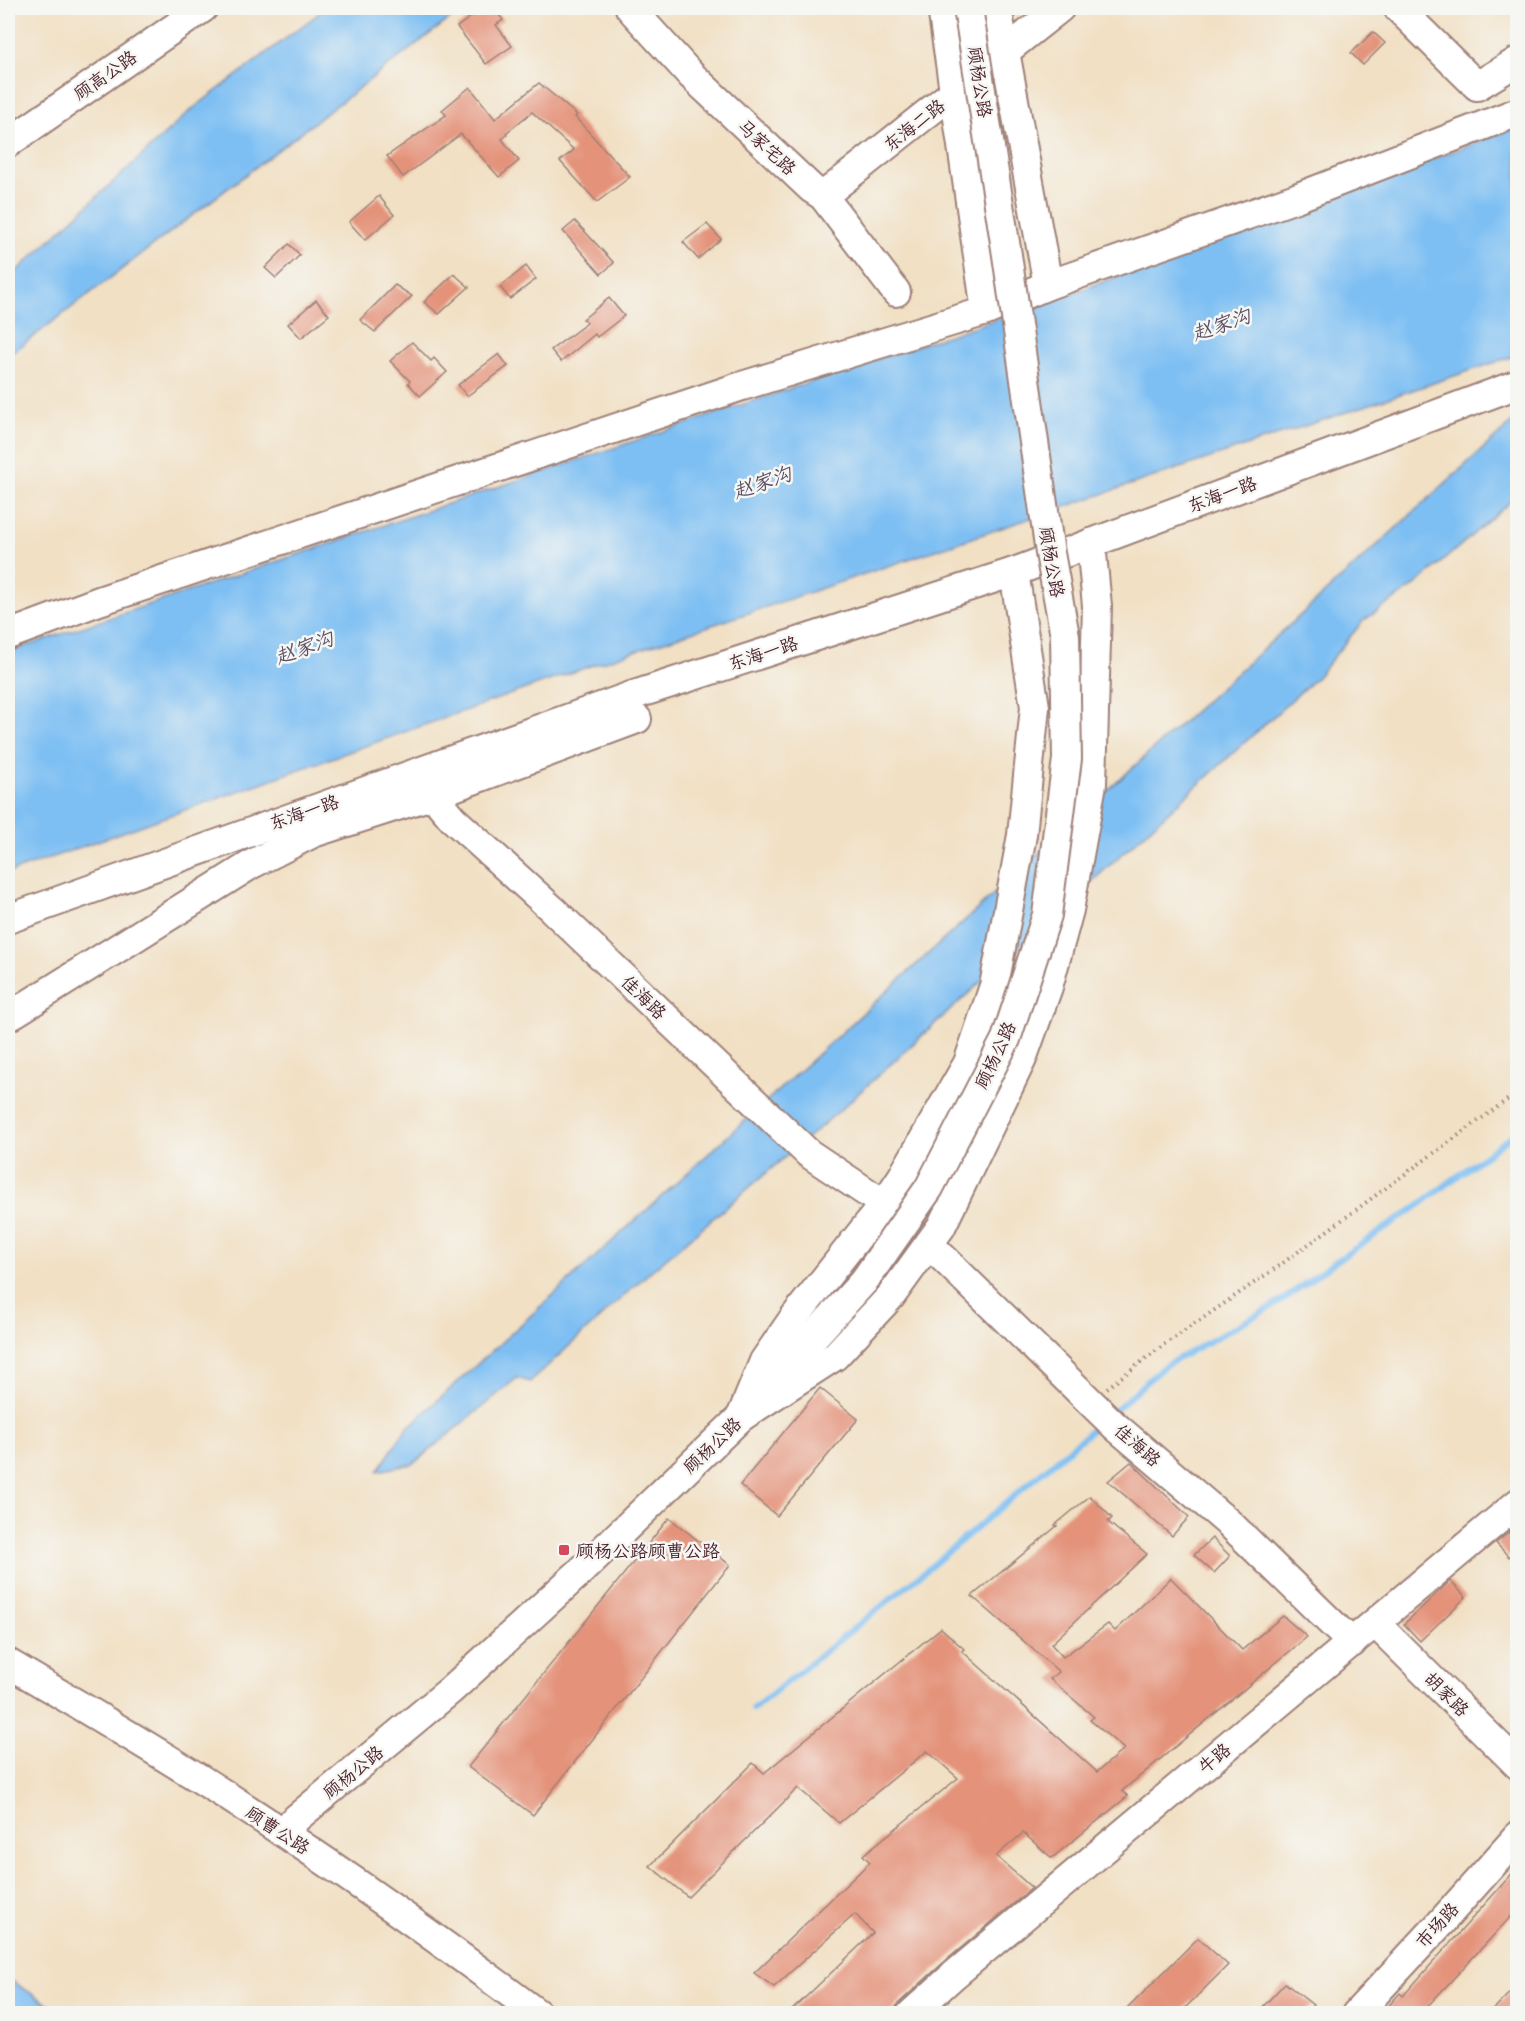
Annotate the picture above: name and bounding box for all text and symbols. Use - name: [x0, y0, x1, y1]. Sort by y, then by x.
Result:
- street label: 顾高公路: [69, 45, 141, 105]
- street label: 顾杨公路: [963, 45, 997, 119]
- street label: 东海二路: [879, 94, 949, 156]
- street label: 马家宅路: [733, 114, 801, 180]
- water label: 赵家沟: [1189, 302, 1255, 346]
- water label: 赵家沟: [730, 460, 796, 504]
- street label: 东海一路: [1184, 471, 1260, 517]
- street label: 顾杨公路: [1034, 525, 1070, 599]
- water label: 赵家沟: [272, 624, 338, 669]
- street label: 东海一路: [725, 631, 801, 675]
- street label: 东海一路: [266, 789, 342, 835]
- street label: 佳海路: [617, 970, 671, 1024]
- street label: 顾杨公路: [969, 1018, 1021, 1092]
- street label: 顾杨公路: [678, 1412, 746, 1478]
- street label: 佳海路: [1110, 1419, 1166, 1471]
- place label: 顾杨公路顾曹公路: [576, 1539, 720, 1562]
- marker: 顾杨公路顾曹公路: [557, 1543, 571, 1557]
- street label: 胡家路: [1420, 1667, 1474, 1721]
- street label: 牛路: [1193, 1738, 1235, 1778]
- street label: 顾杨公路: [318, 1740, 388, 1804]
- street label: 顾曹公路: [242, 1801, 314, 1859]
- street label: 市场路: [1410, 1897, 1464, 1953]

